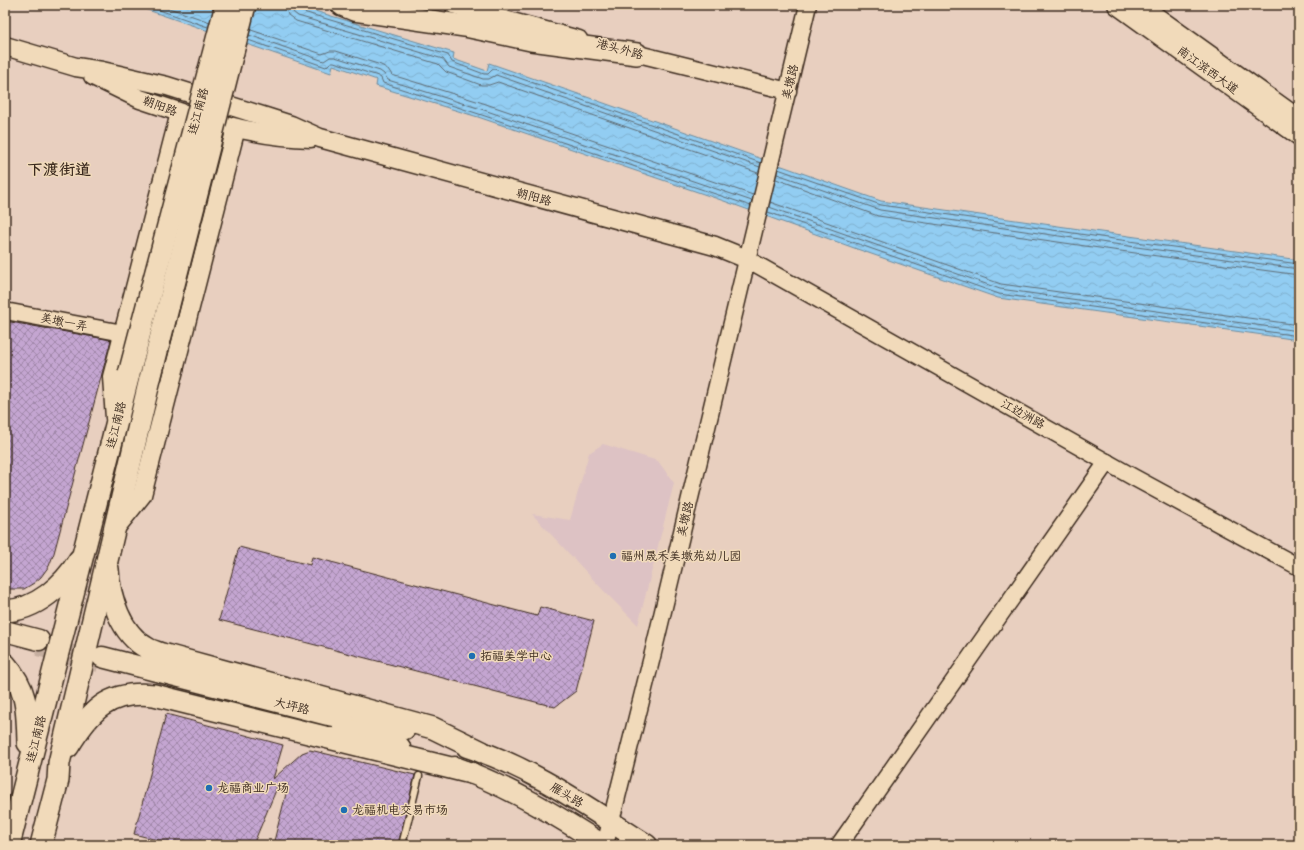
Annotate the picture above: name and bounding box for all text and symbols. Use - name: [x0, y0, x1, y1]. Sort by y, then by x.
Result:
- street label: 港头外路: [595, 36, 645, 62]
- street label: 南江滨西大道: [1175, 43, 1241, 97]
- street label: 美墩路: [779, 63, 801, 101]
- street label: 连江南路: [185, 86, 211, 136]
- street label: 朝阳路: [141, 93, 179, 119]
- district label: 下渡街道: [27, 161, 91, 179]
- street label: 朝阳路: [515, 186, 553, 208]
- street label: 美墩一弄: [39, 311, 89, 333]
- street label: 江边洲路: [999, 396, 1047, 432]
- street label: 连江南路: [103, 400, 129, 450]
- street label: 美墩路: [674, 500, 696, 538]
- place label: 福州晟禾美墩苑幼儿园: [621, 549, 741, 563]
- marker: 福州晟禾美墩苑幼儿园: [608, 551, 618, 561]
- place label: 拓福美学中心: [480, 649, 552, 663]
- marker: 拓福美学中心: [467, 651, 477, 661]
- street label: 大坪路: [273, 695, 311, 717]
- street label: 连江南路: [23, 714, 49, 764]
- street label: 雁头路: [548, 780, 586, 810]
- place label: 龙福商业广场: [217, 781, 289, 795]
- marker: 龙福商业广场: [204, 783, 214, 793]
- place label: 龙福机电交易市场: [352, 803, 448, 817]
- marker: 龙福机电交易市场: [339, 805, 349, 815]

